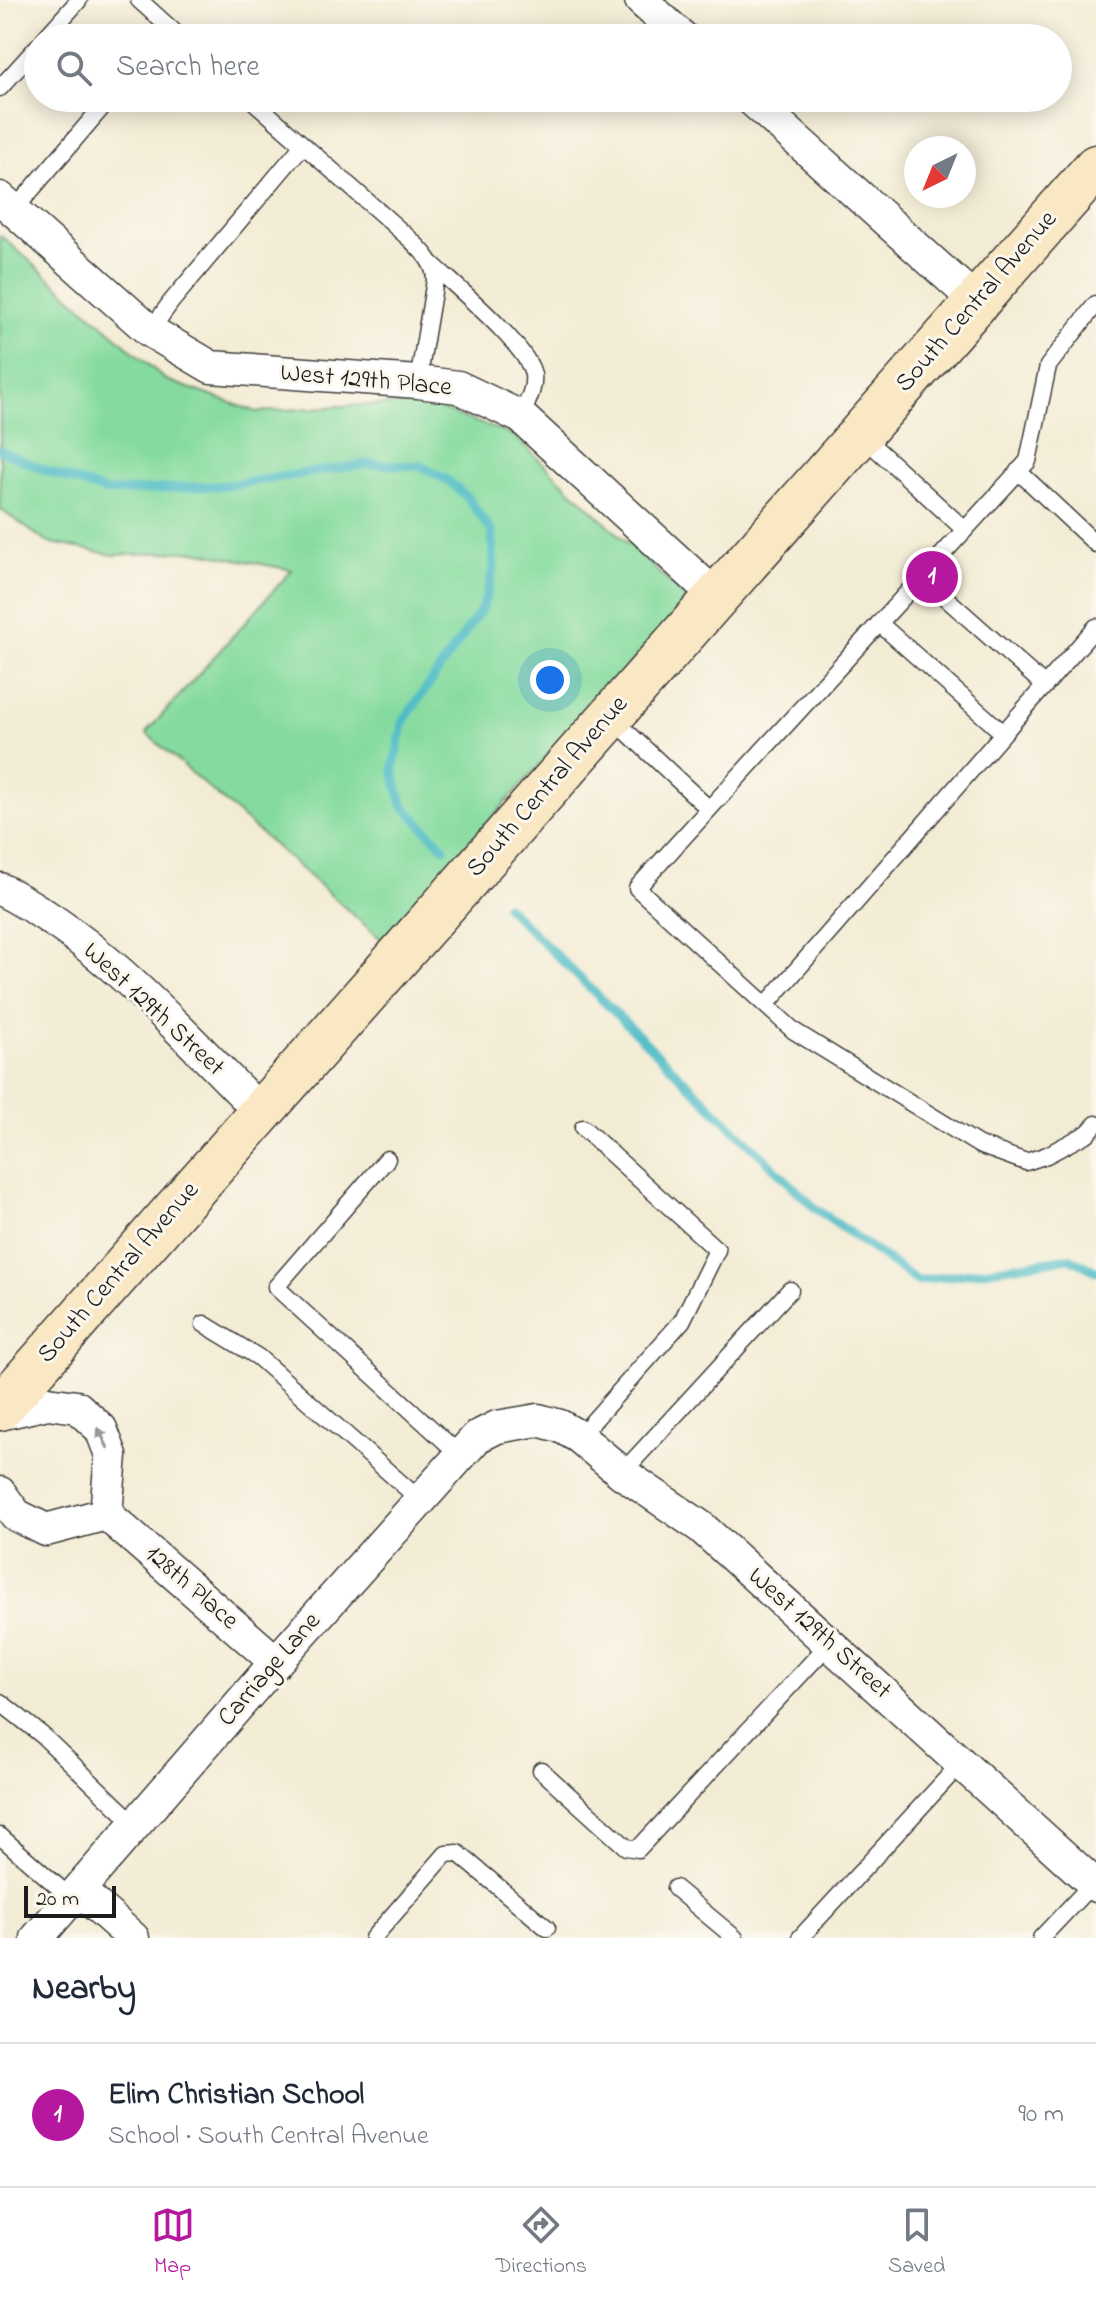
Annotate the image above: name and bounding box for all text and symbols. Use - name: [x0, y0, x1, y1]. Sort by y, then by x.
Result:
- search box: [24, 24, 1072, 112]
- icon: search: [52, 46, 96, 90]
- text: Search here: [116, 46, 260, 90]
- north arrow: [904, 136, 976, 208]
- street label: South Central Avenue: [887, 202, 1067, 402]
- street label: West 129th Place: [279, 355, 454, 407]
- pin: 1: [906, 547, 958, 607]
- your location: [530, 660, 570, 700]
- street label: South Central Avenue: [458, 687, 638, 887]
- street label: West 129th Street: [73, 934, 233, 1086]
- street label: South Central Avenue: [29, 1173, 209, 1373]
- one-way arrow: [96, 1427, 110, 1450]
- street label: 128th Place: [136, 1536, 247, 1640]
- street label: West 129th Street: [739, 1559, 900, 1709]
- street label: Carriage Lane: [209, 1604, 331, 1736]
- scale bar: [24, 1882, 116, 1918]
- text: 20 m: [36, 1884, 79, 1916]
- text: Nearby: [32, 1965, 136, 2015]
- text: Elim Christian School: [108, 2074, 364, 2118]
- text: 1: [54, 2096, 62, 2134]
- text: 90 m: [1018, 2096, 1064, 2134]
- text: School · South Central Avenue: [108, 2118, 429, 2156]
- tab: Map: [151, 2203, 195, 2283]
- tab: Directions: [496, 2203, 587, 2283]
- tab: Saved: [888, 2203, 945, 2283]

